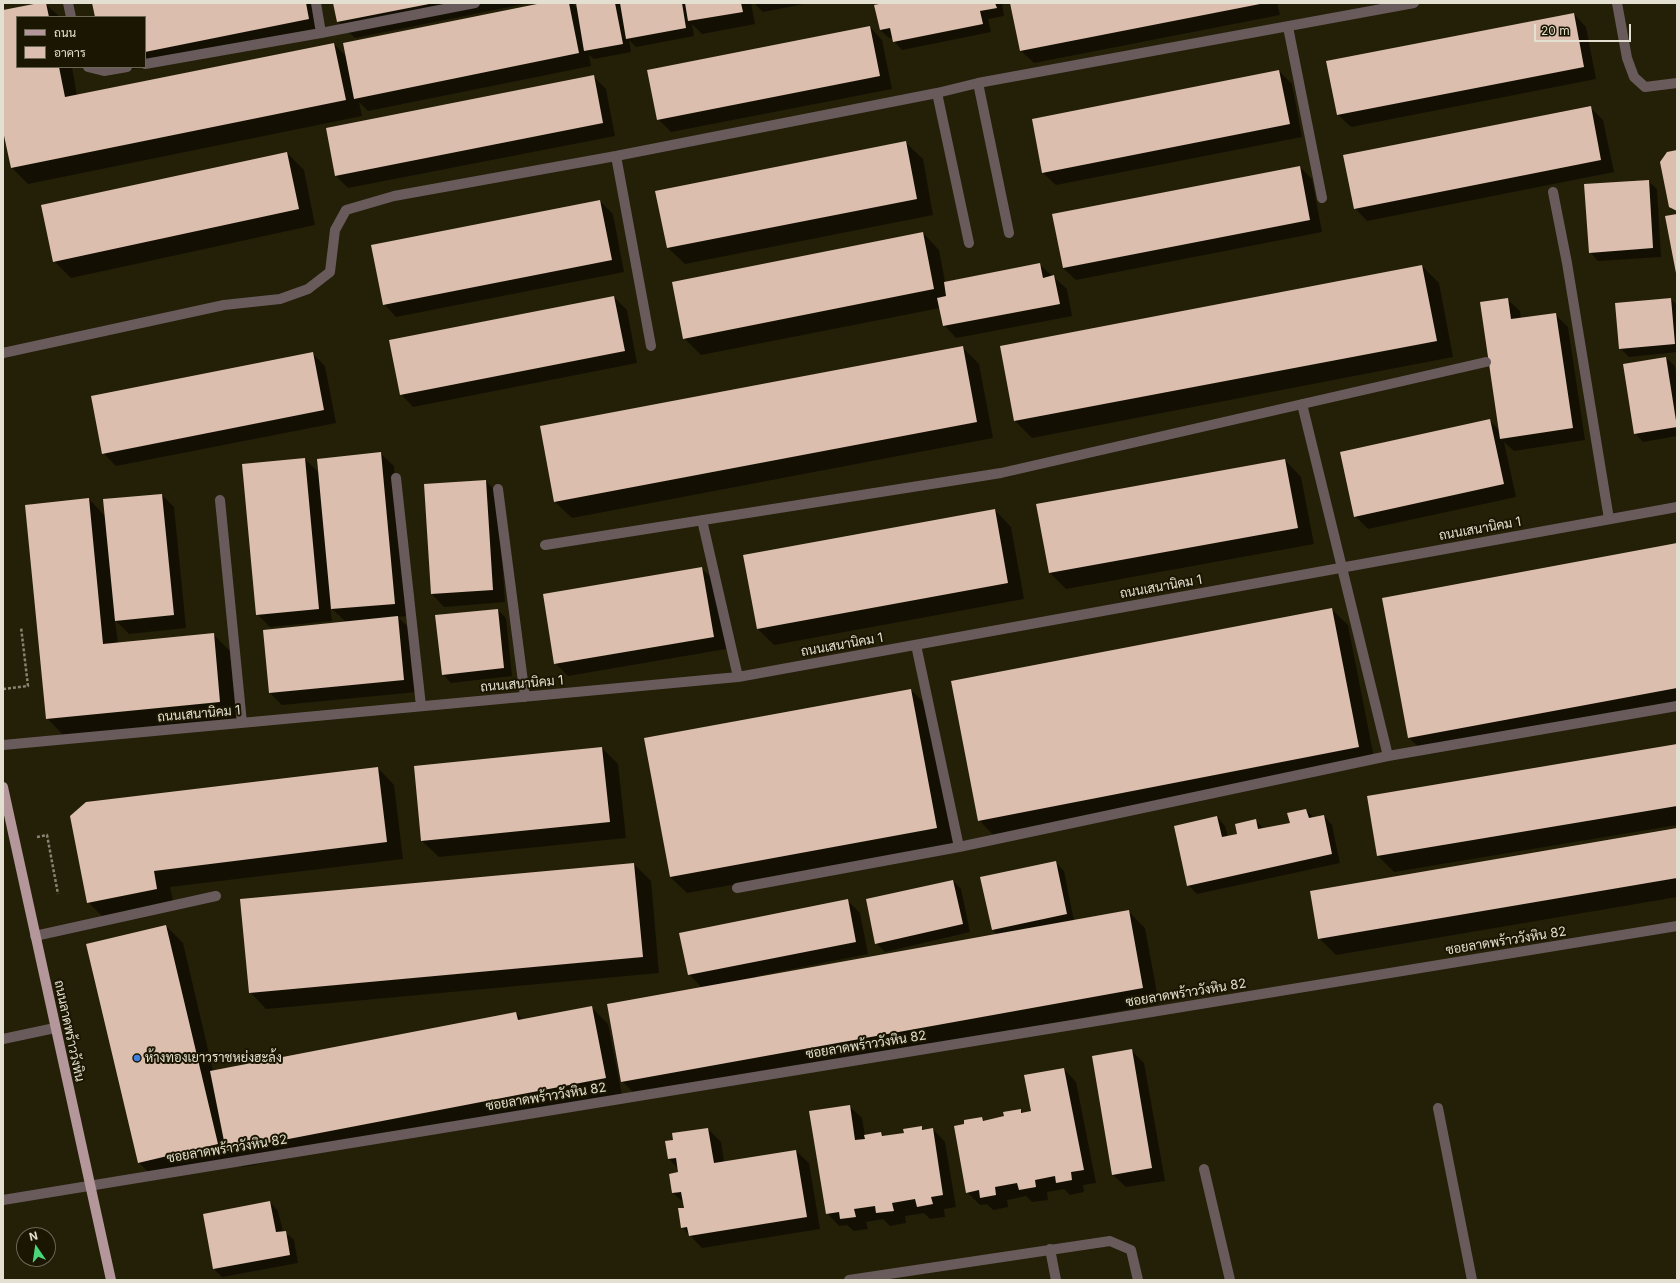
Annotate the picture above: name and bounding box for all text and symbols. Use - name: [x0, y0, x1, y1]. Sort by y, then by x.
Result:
- legend: [16, 16, 146, 68]
- scale bar: [1536, 16, 1633, 42]
- text: 20 m: [1541, 23, 1570, 38]
- text: ถนน: [54, 25, 76, 40]
- text: อาคาร: [54, 45, 86, 60]
- street label: ถนนเสนานิคม 1: [1438, 514, 1522, 544]
- street label: ถนนเสนานิคม 1: [1119, 572, 1203, 602]
- street label: ถนนเสนานิคม 1: [800, 630, 884, 660]
- street label: ถนนเสนานิคม 1: [480, 673, 564, 695]
- street label: ถนนเสนานิคม 1: [157, 703, 241, 725]
- street label: ซอยลาดพร้าววังหิน 82: [1445, 924, 1567, 958]
- street label: ซอยลาดพร้าววังหิน 82: [1125, 976, 1247, 1010]
- street label: ถนนลาดพร้าววังหิน: [51, 979, 87, 1083]
- street label: ซอยลาดพร้าววังหิน 82: [805, 1028, 927, 1062]
- place label: ห้างทองเยาวราชหย่งฮะล้ง: [145, 1050, 282, 1066]
- marker: ห้างทองเยาวราชหย่งฮะล้ง: [132, 1053, 142, 1063]
- street label: ซอยลาดพร้าววังหิน 82: [485, 1080, 607, 1114]
- street label: ซอยลาดพร้าววังหิน 82: [166, 1132, 288, 1166]
- north arrow: [16, 1227, 56, 1267]
- text: N: [28, 1229, 39, 1244]

